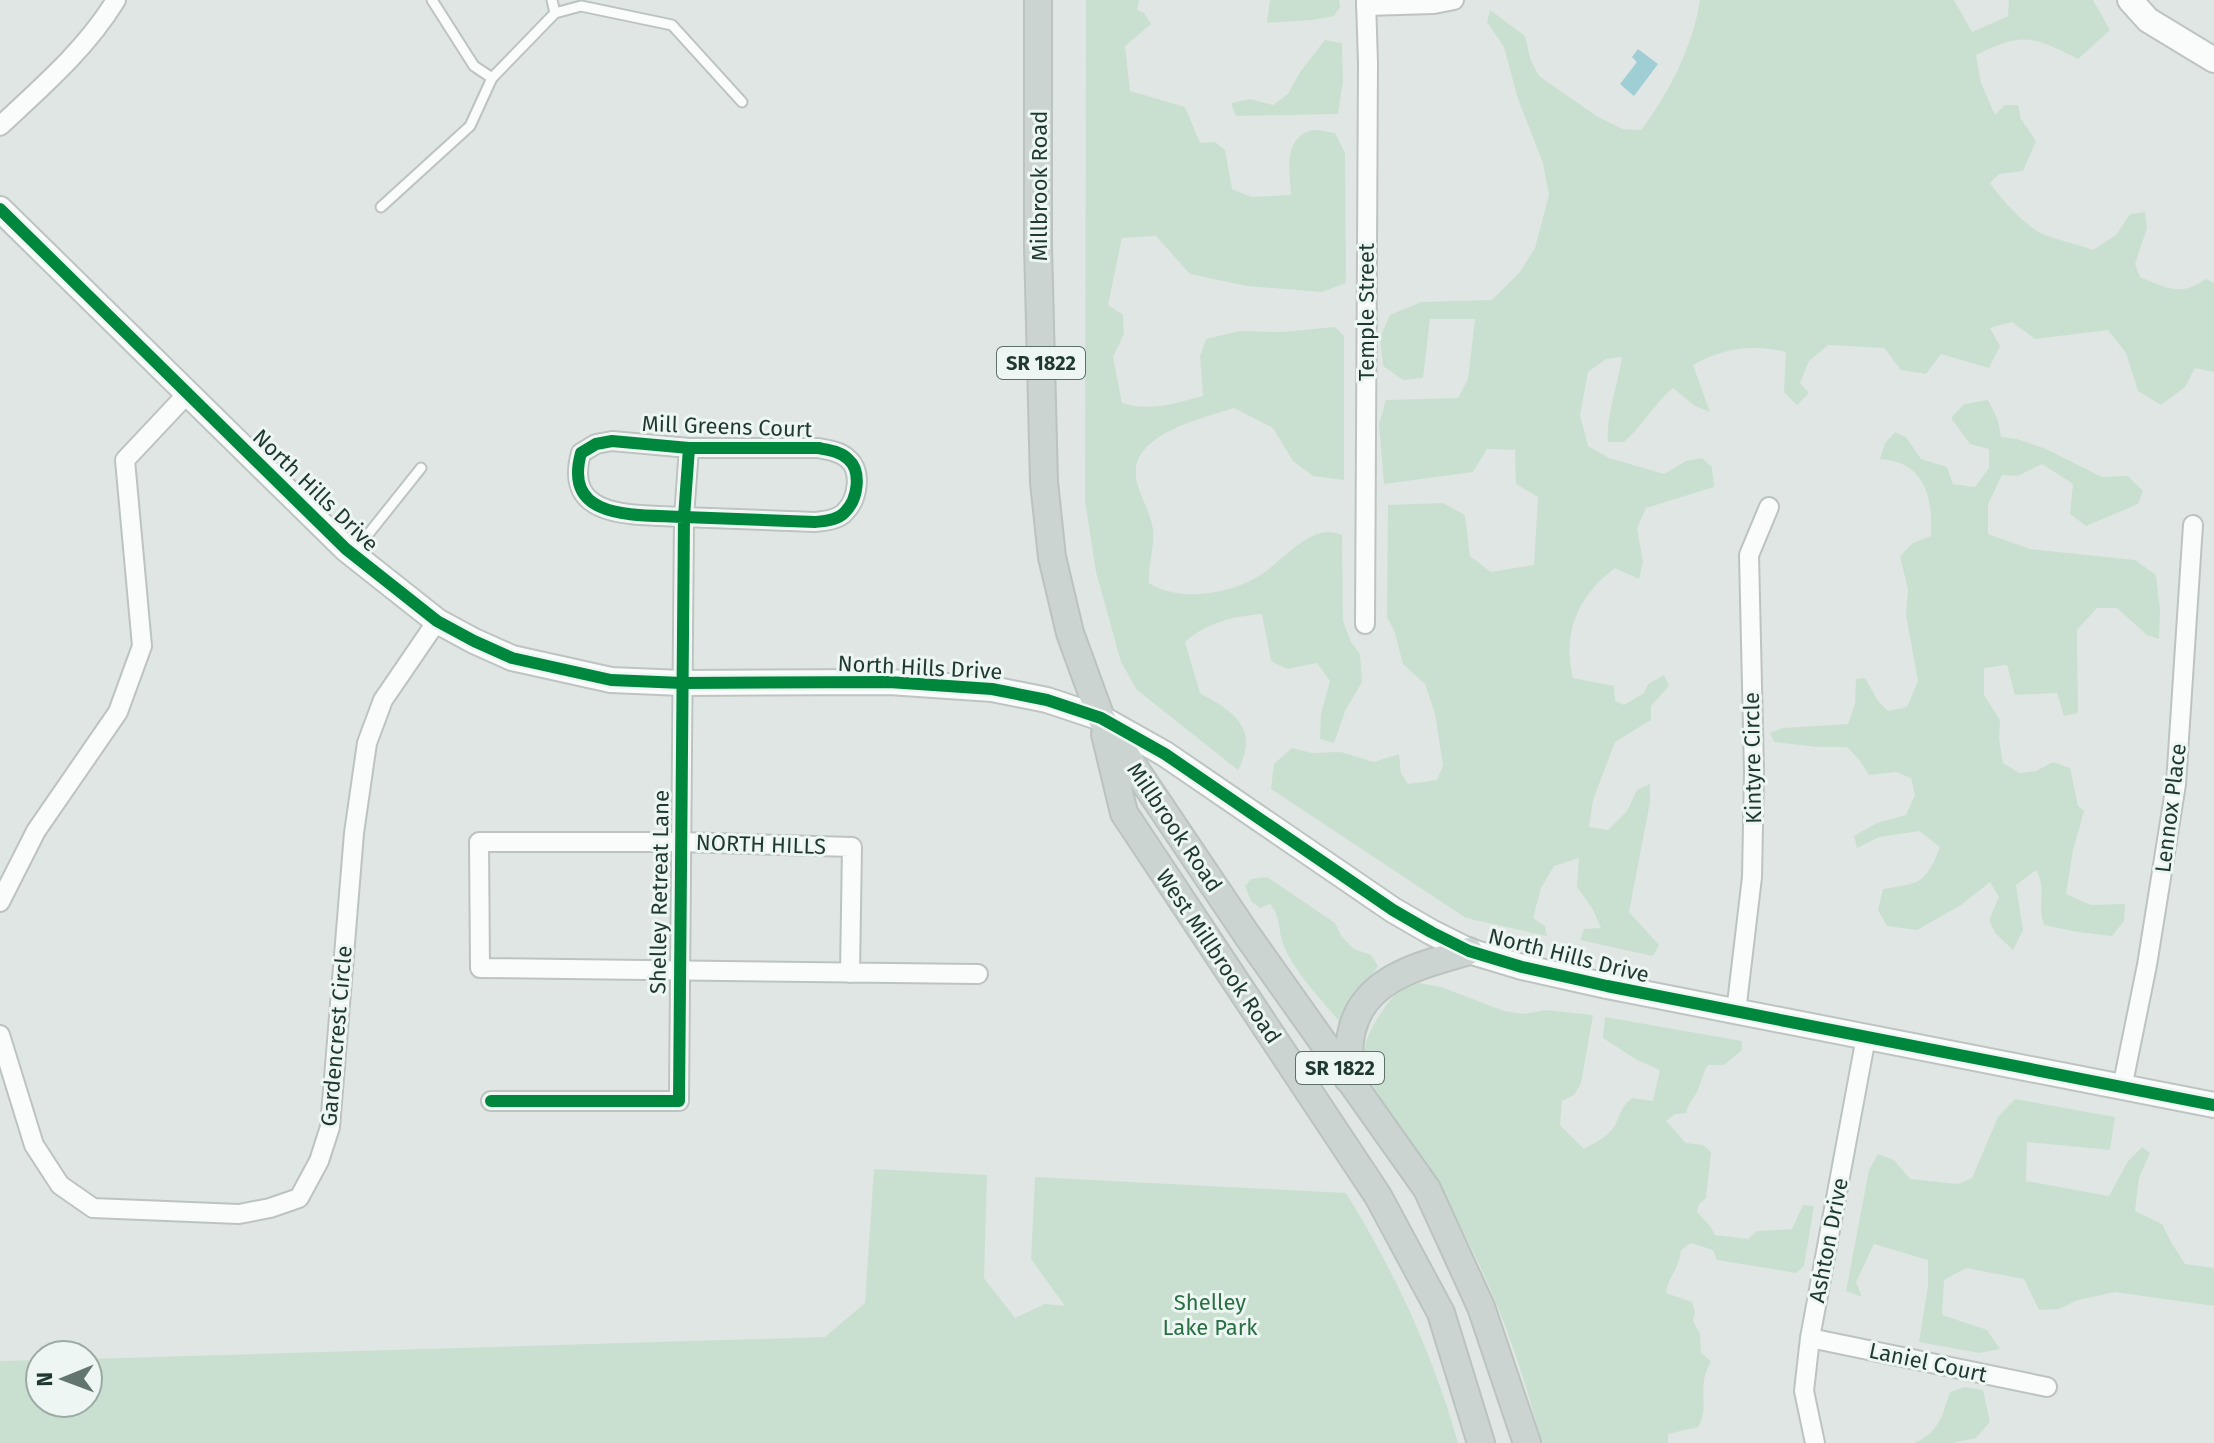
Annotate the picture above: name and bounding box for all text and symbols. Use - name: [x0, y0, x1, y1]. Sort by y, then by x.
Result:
- street label: Millbrook Road: [1026, 111, 1053, 261]
- street label: Temple Street: [1353, 243, 1380, 381]
- road number: SR 1822: [997, 347, 1085, 379]
- street label: Mill Greens Court: [641, 410, 813, 443]
- street label: North Hills Drive: [247, 423, 384, 557]
- street label: North Hills Drive: [837, 650, 1003, 685]
- street label: Kintyre Circle: [1738, 692, 1767, 824]
- street label: Lennox Place: [2149, 742, 2192, 874]
- street label: Millbrook Road: [1121, 757, 1228, 897]
- street label: Shelley Retreat Lane: [644, 790, 675, 994]
- street label: NORTH HILLS: [695, 829, 827, 860]
- street label: West Millbrook Road: [1150, 864, 1287, 1049]
- street label: North Hills Drive: [1486, 922, 1652, 989]
- street label: Gardencrest Circle: [315, 945, 358, 1128]
- road number: SR 1822: [1296, 1052, 1384, 1084]
- street label: Ashton Drive: [1803, 1175, 1854, 1305]
- park label: Shelley Lake Park: [1163, 1289, 1258, 1341]
- street label: Laniel Court: [1866, 1337, 1989, 1388]
- north arrow: [24, 1339, 104, 1419]
- text: N: [31, 1372, 58, 1387]

